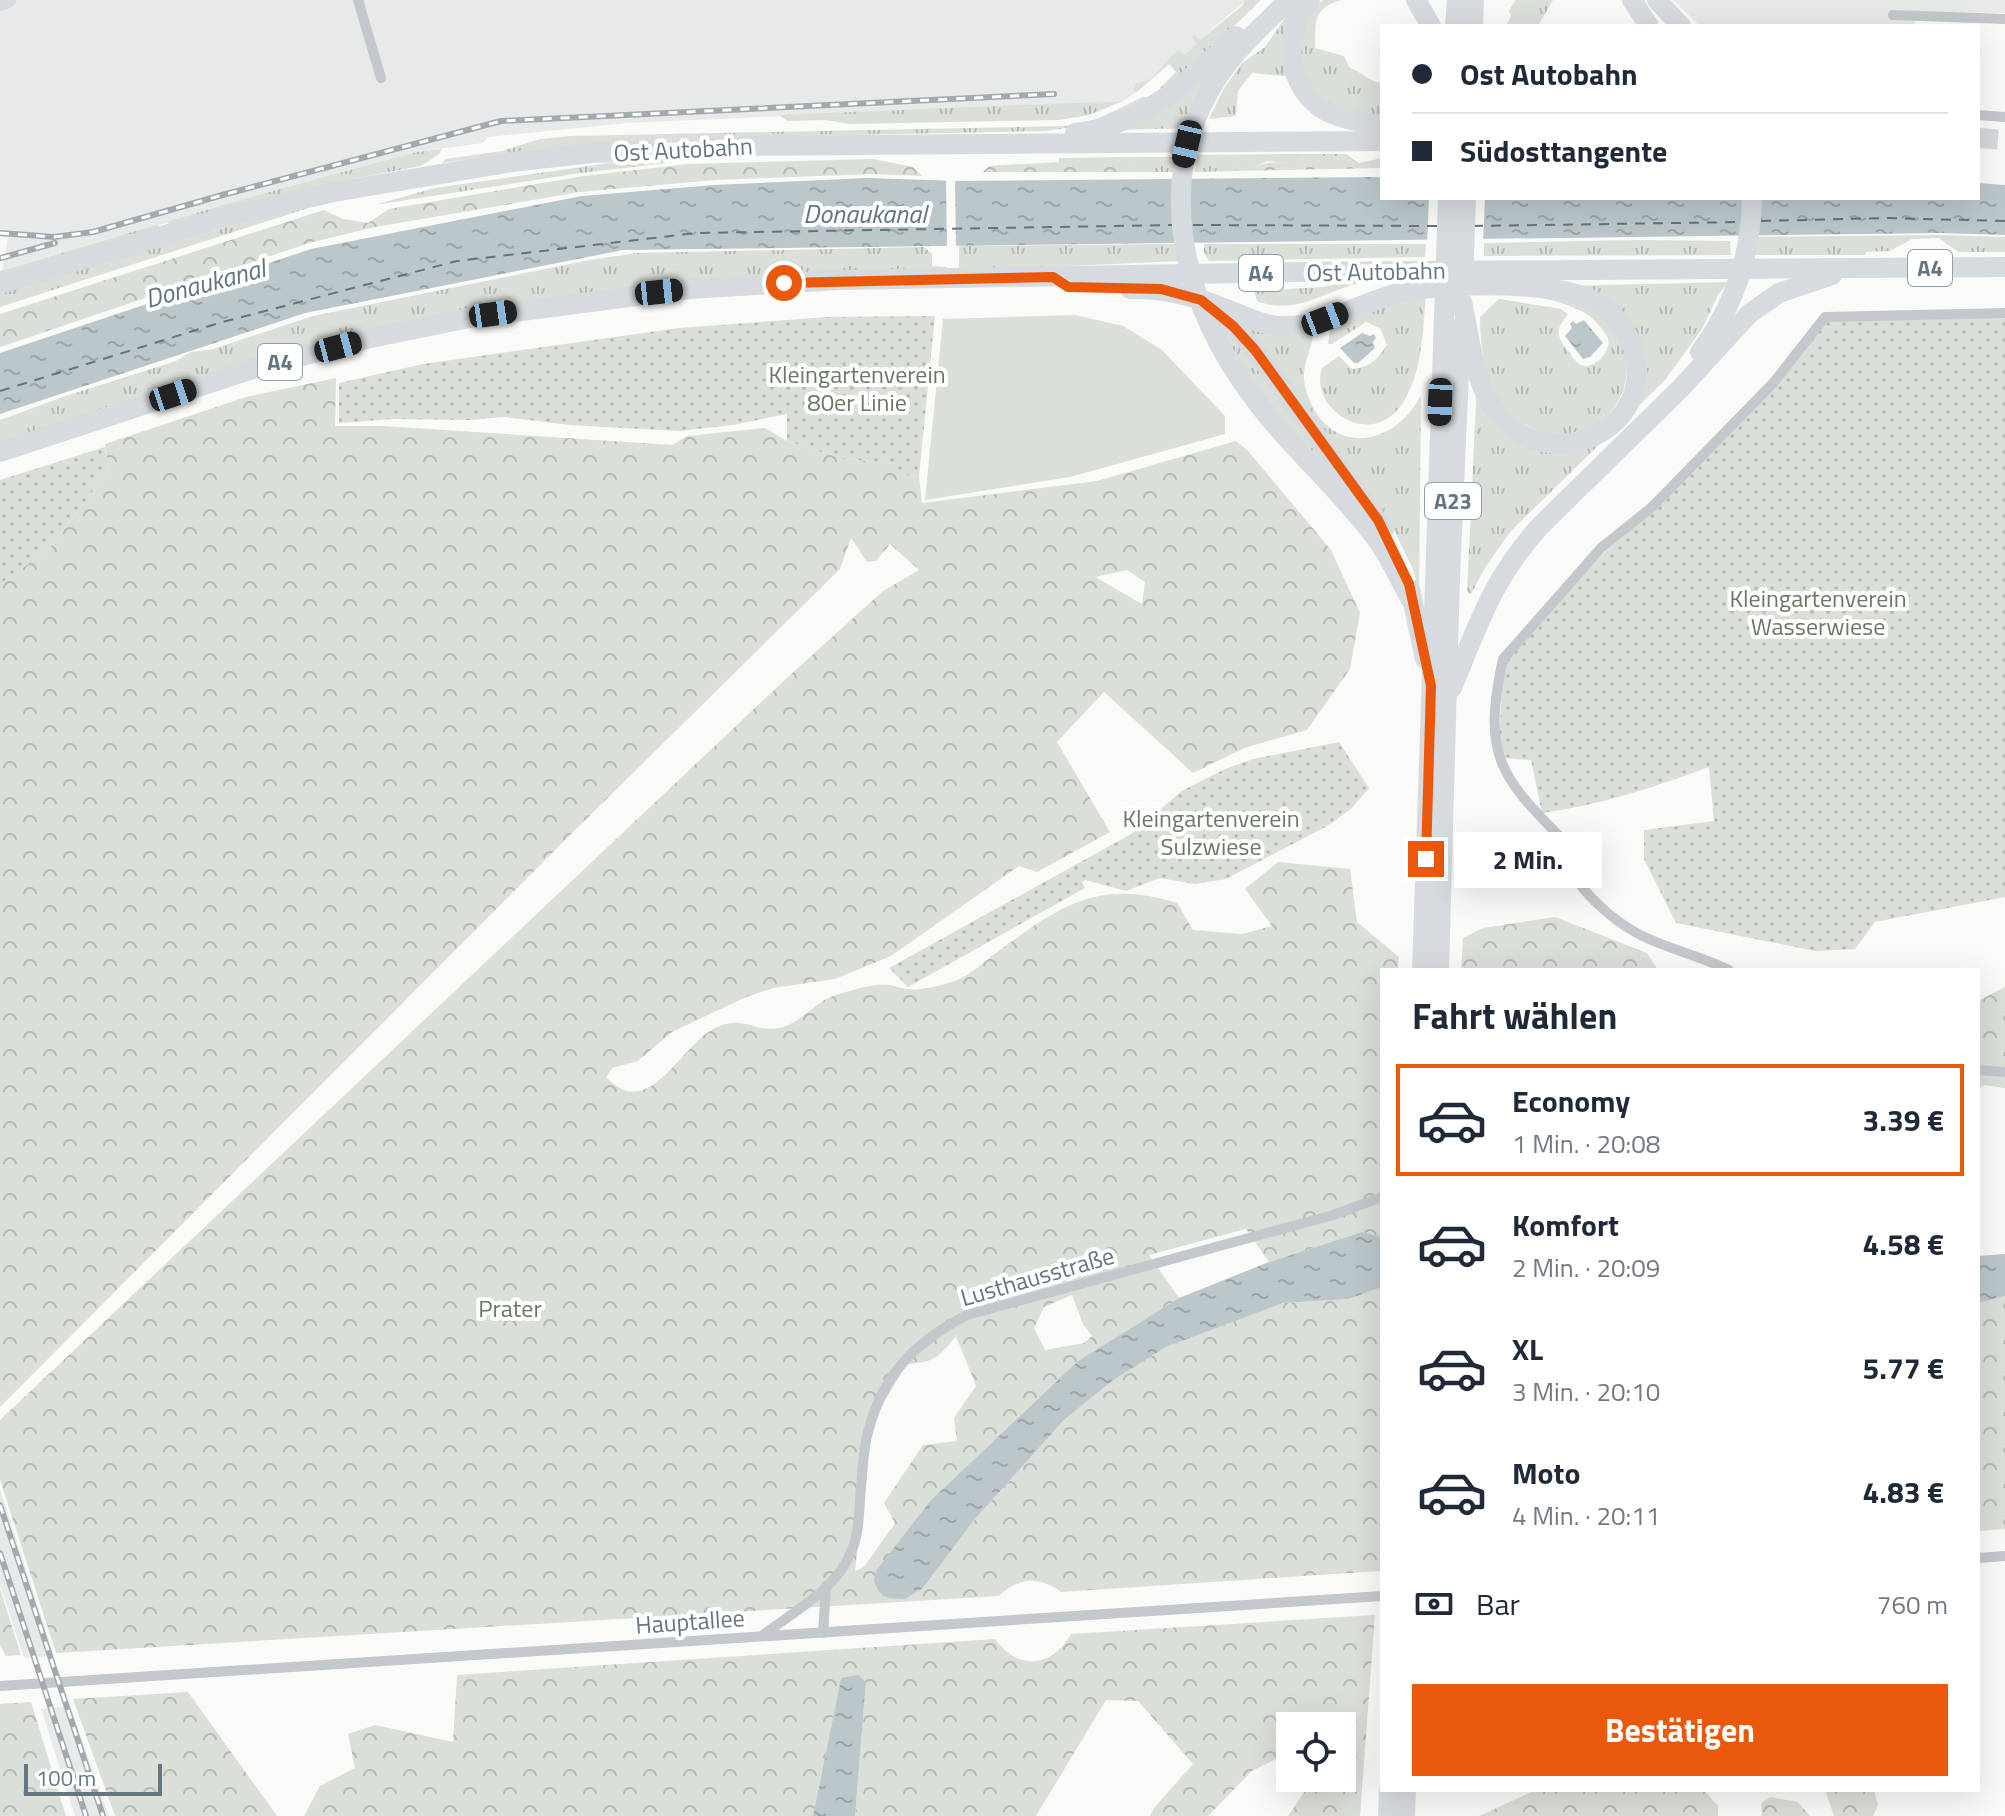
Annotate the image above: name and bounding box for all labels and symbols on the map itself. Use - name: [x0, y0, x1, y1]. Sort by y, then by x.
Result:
- car: [1170, 118, 1204, 170]
- street label: Ost Autobahn: [613, 127, 753, 171]
- water label: Donaukanal: [803, 194, 930, 233]
- water label: Donaukanal: [140, 247, 273, 318]
- road number: A4: [1908, 250, 1952, 286]
- street label: Ost Autobahn: [1306, 252, 1446, 290]
- road number: A4: [1239, 255, 1283, 291]
- route start: [766, 265, 802, 301]
- car: [634, 278, 684, 306]
- car: [468, 299, 518, 329]
- car: [1298, 299, 1352, 339]
- car: [312, 329, 364, 365]
- road number: A4: [258, 344, 302, 380]
- park label: Kleingartenverein 80er Linie: [768, 356, 946, 420]
- car: [146, 376, 200, 414]
- car: [1427, 378, 1453, 426]
- road number: A23: [1425, 483, 1481, 519]
- park label: Kleingartenverein Wasserwiese: [1729, 580, 1907, 644]
- park label: Kleingartenverein Sulzwiese: [1122, 800, 1300, 864]
- callout: 2 Min.: [1454, 831, 1602, 887]
- route end: [1408, 841, 1444, 877]
- street label: Lusthausstraße: [956, 1237, 1118, 1315]
- park label: Prater: [478, 1290, 542, 1326]
- street label: Hauptallee: [634, 1599, 746, 1643]
- scale bar: [24, 1760, 162, 1796]

